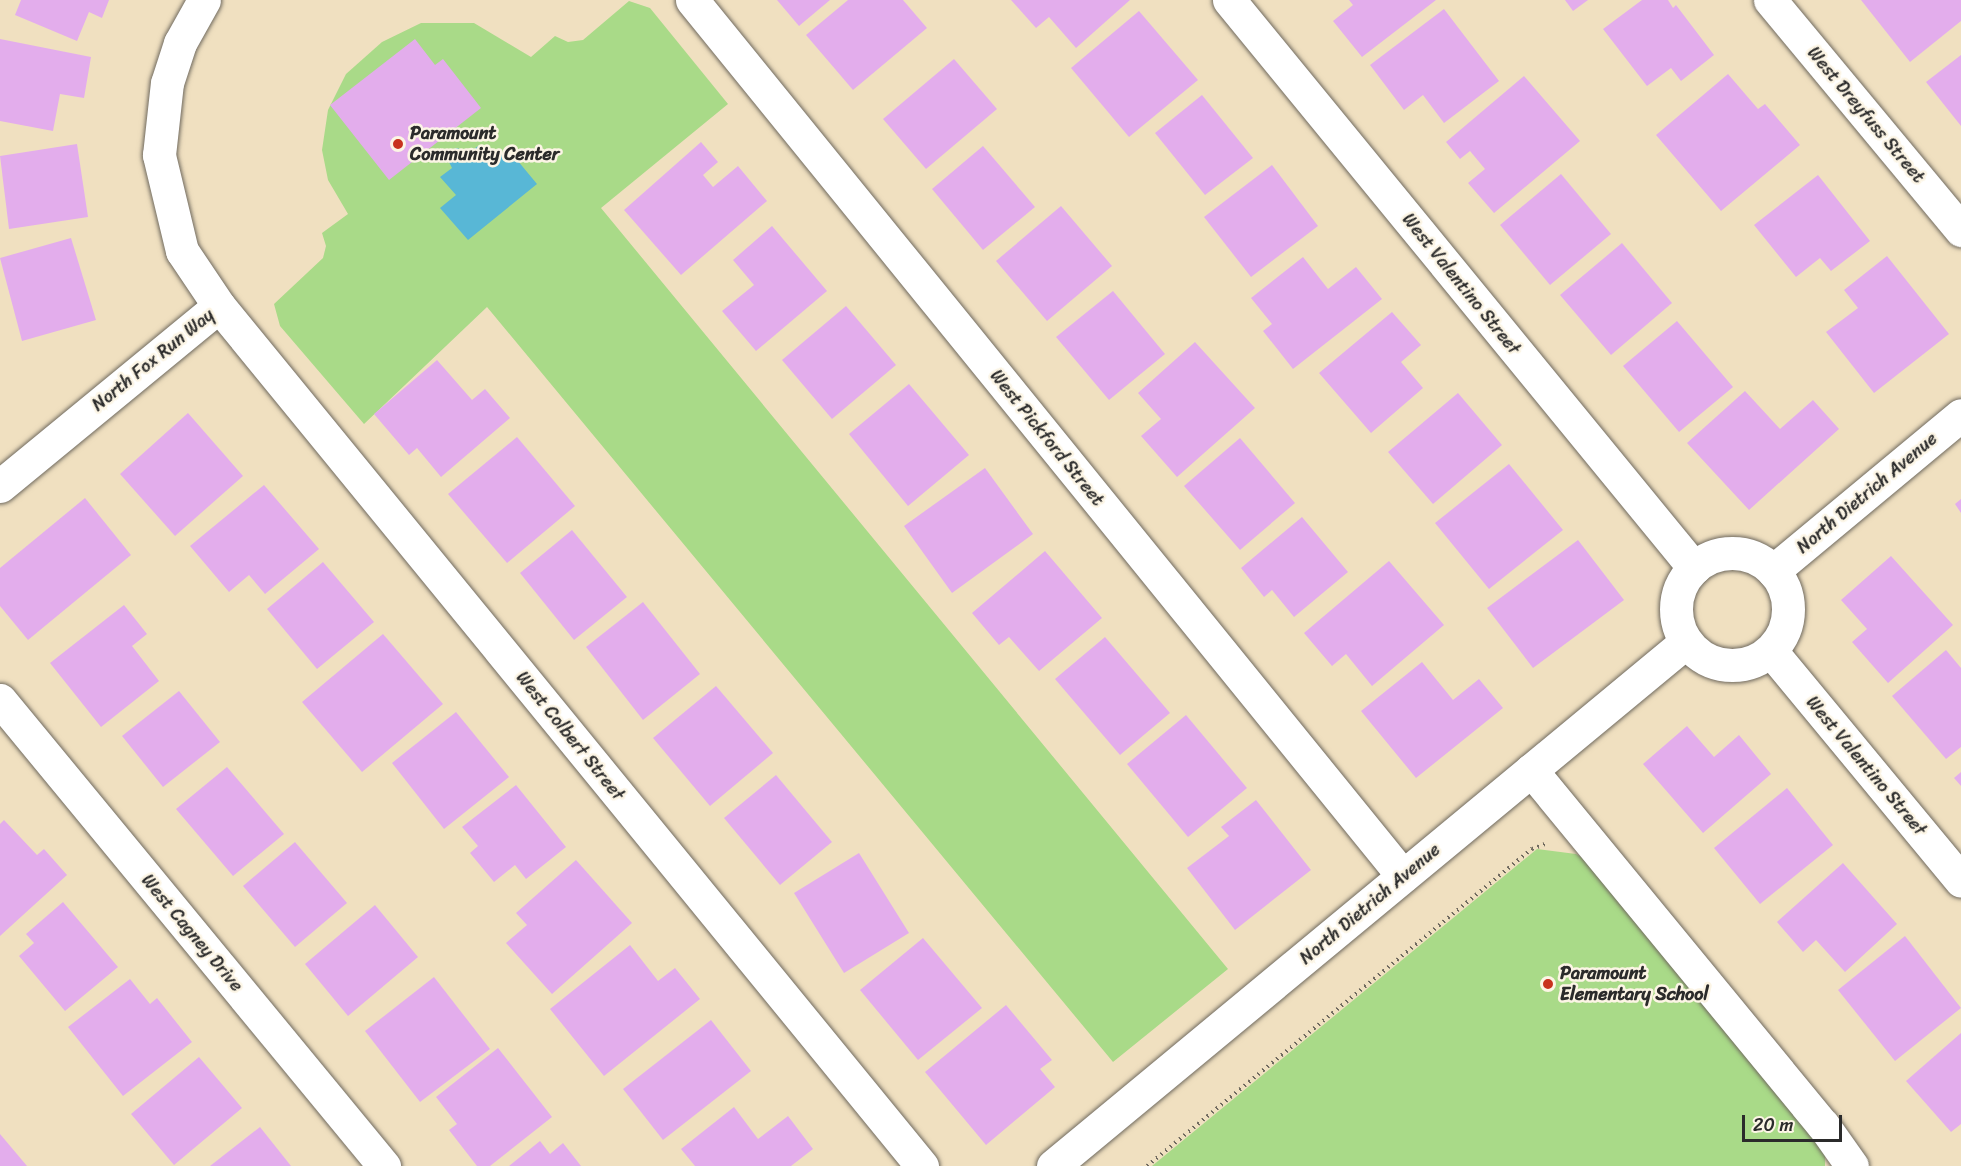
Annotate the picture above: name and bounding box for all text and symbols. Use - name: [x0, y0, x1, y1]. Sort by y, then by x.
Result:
- street label: West Dreyfuss Street: [1803, 42, 1929, 188]
- place label: Paramount Community Center: [410, 123, 559, 166]
- marker: Paramount Community Center: [391, 137, 405, 151]
- street label: West Valentino Street: [1398, 209, 1524, 359]
- street label: North Fox Run Way: [88, 304, 218, 416]
- street label: West Pickford Street: [985, 365, 1109, 511]
- street label: North Dietrich Avenue: [1792, 428, 1942, 558]
- street label: West Colbert Street: [511, 667, 629, 805]
- street label: West Valentino Street: [1802, 692, 1930, 840]
- street label: North Dietrich Avenue: [1295, 839, 1445, 969]
- street label: West Cagney Drive: [137, 870, 247, 996]
- place label: Paramount Elementary School: [1560, 963, 1709, 1006]
- marker: Paramount Elementary School: [1541, 977, 1555, 991]
- scale bar: [1745, 1103, 1846, 1141]
- text: 20 m: [1753, 1109, 1793, 1141]

